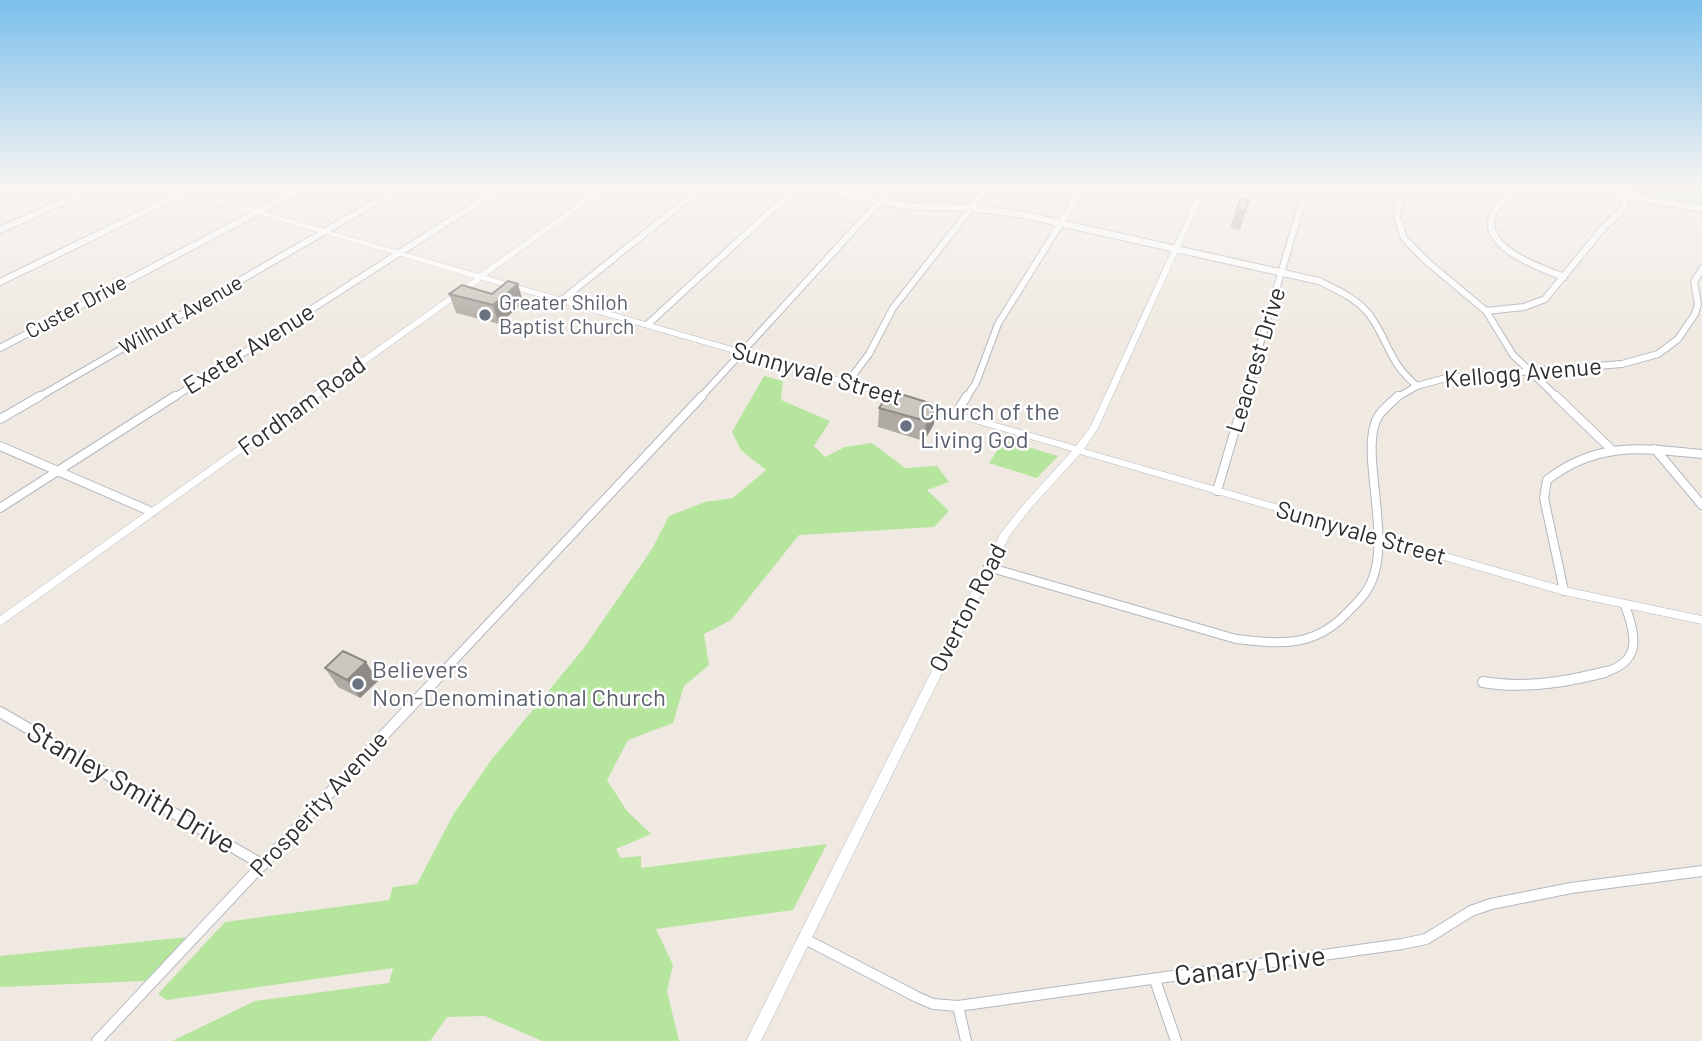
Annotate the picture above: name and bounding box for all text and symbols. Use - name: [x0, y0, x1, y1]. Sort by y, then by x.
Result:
- street label: Custer Drive: [21, 270, 131, 344]
- street label: Wilhurt Avenue: [115, 270, 247, 360]
- street label: Leacrest Drive: [1220, 284, 1292, 436]
- place label: Greater Shiloh Baptist Church: [499, 290, 634, 340]
- street label: Exeter Avenue: [178, 297, 320, 401]
- marker: Greater Shiloh Baptist Church: [477, 307, 493, 323]
- street label: Sunnyvale Street: [729, 336, 905, 412]
- street label: Fordham Road: [233, 350, 371, 462]
- street label: Kellogg Avenue: [1443, 352, 1603, 394]
- place label: Church of the Living God: [920, 398, 1060, 454]
- marker: Church of the Living God: [898, 418, 914, 434]
- street label: Sunnyvale Street: [1273, 495, 1449, 571]
- street label: Overton Road: [923, 539, 1013, 677]
- place label: Believers Non-Denominational Church: [372, 656, 666, 712]
- marker: Believers Non-Denominational Church: [350, 676, 366, 692]
- street label: Stanley Smith Drive: [21, 715, 241, 861]
- street label: Prosperity Avenue: [244, 725, 394, 883]
- street label: Canary Drive: [1172, 939, 1328, 993]

